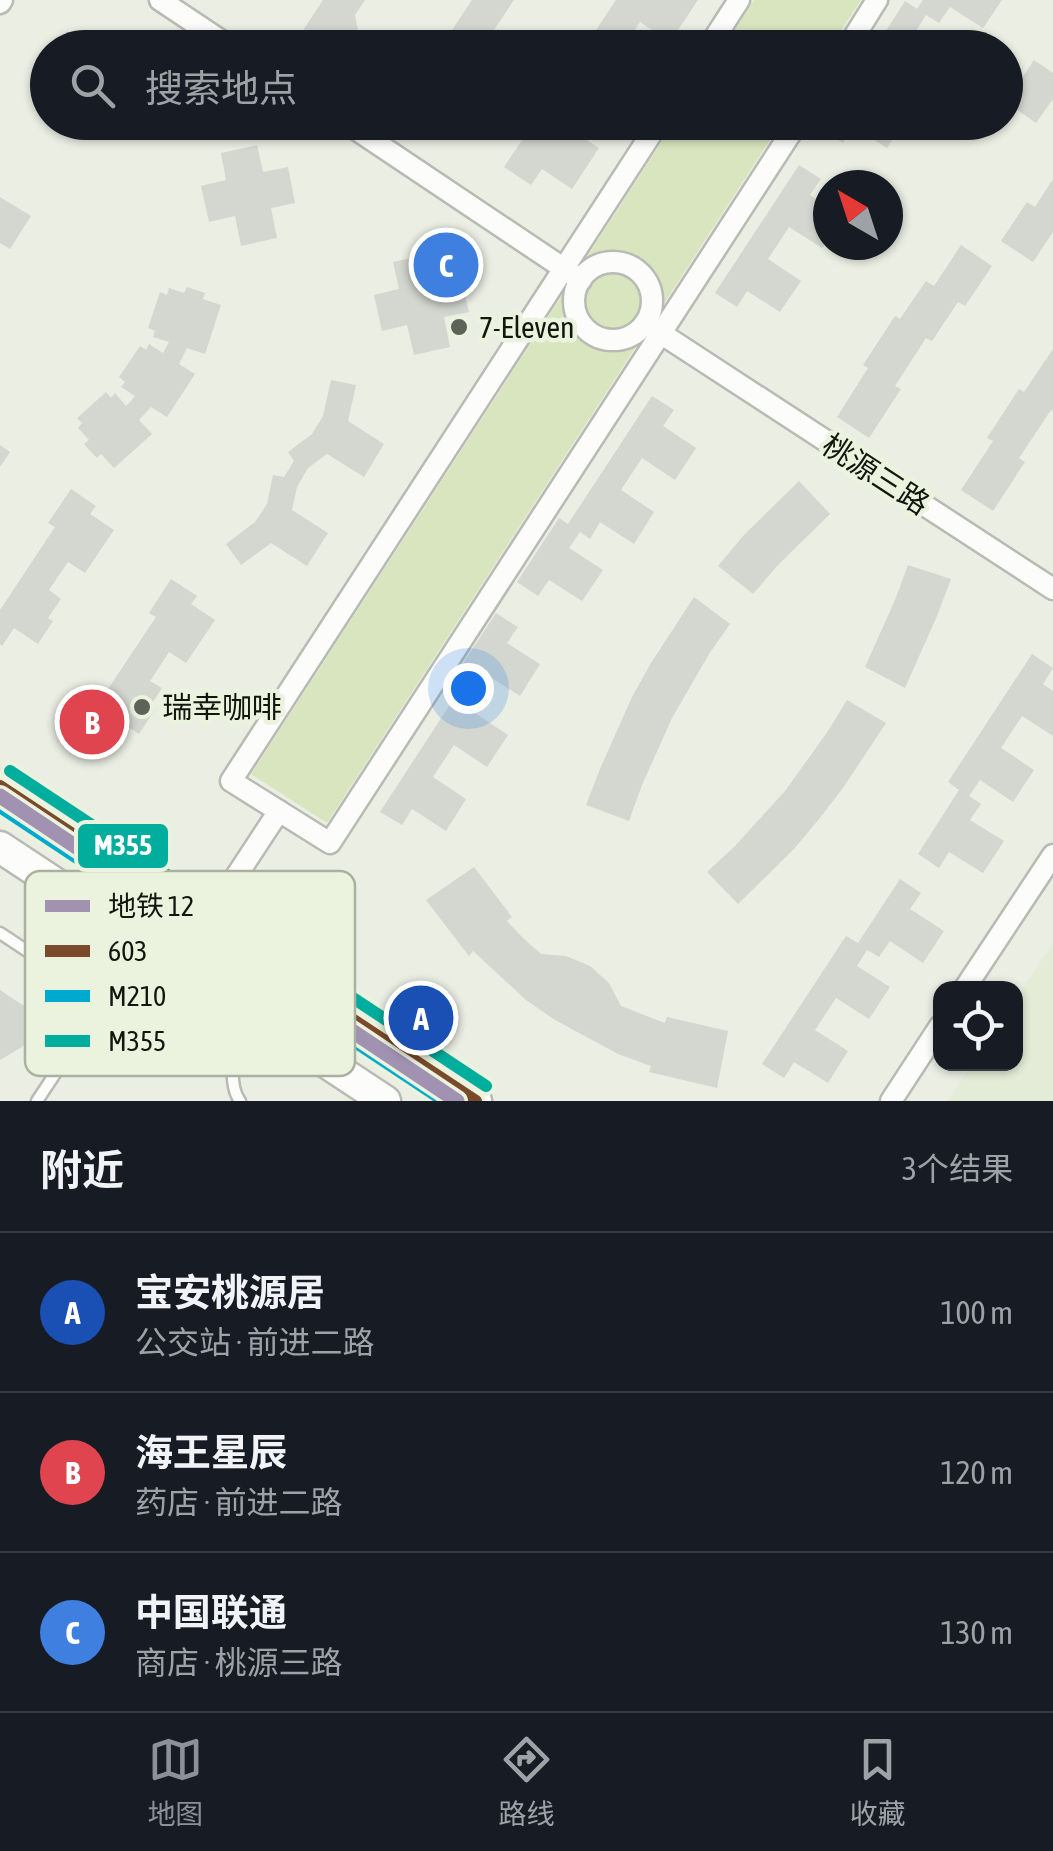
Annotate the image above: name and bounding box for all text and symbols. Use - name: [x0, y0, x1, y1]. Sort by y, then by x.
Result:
- search box: [30, 30, 1023, 140]
- icon: search: [65, 58, 120, 113]
- text: 搜索地点: [145, 67, 297, 110]
- north arrow: [813, 170, 903, 260]
- pin: C: [414, 228, 478, 302]
- place label: 7-Eleven: [479, 310, 575, 344]
- marker: 7-Eleven: [448, 316, 470, 338]
- street label: 桃源三路: [816, 427, 936, 521]
- your location: [443, 663, 494, 714]
- pin: B: [59, 684, 124, 760]
- place label: 瑞幸咖啡: [162, 690, 282, 724]
- marker: 瑞幸咖啡: [131, 696, 153, 718]
- line badge: M355: [76, 822, 170, 870]
- text: M355: [94, 829, 152, 861]
- legend: [25, 871, 355, 1076]
- text: 地铁 12: [108, 890, 194, 922]
- text: 603: [108, 935, 147, 967]
- text: M210: [108, 980, 166, 1012]
- pin: A: [388, 980, 454, 1056]
- map controls: [933, 981, 1023, 1071]
- button: locate: [933, 981, 1023, 1071]
- text: M355: [108, 1025, 166, 1057]
- text: 附近: [40, 1146, 124, 1194]
- text: 3个结果: [902, 1150, 1013, 1187]
- text: 宝安桃源居: [135, 1271, 325, 1314]
- text: A: [65, 1294, 80, 1331]
- text: 100 m: [940, 1294, 1013, 1331]
- text: 公交站 · 前进二路: [135, 1324, 375, 1361]
- text: 海王星辰: [135, 1431, 287, 1474]
- text: B: [65, 1454, 80, 1491]
- text: 120 m: [940, 1454, 1013, 1491]
- text: 药店 · 前进二路: [135, 1484, 343, 1521]
- text: 中国联通: [135, 1591, 287, 1634]
- text: C: [65, 1614, 80, 1651]
- text: 130 m: [940, 1614, 1013, 1651]
- text: 商店 · 桃源三路: [135, 1644, 343, 1681]
- tab: 地图: [147, 1732, 204, 1832]
- tab: 路线: [498, 1732, 555, 1832]
- tab: 收藏: [849, 1732, 906, 1832]

